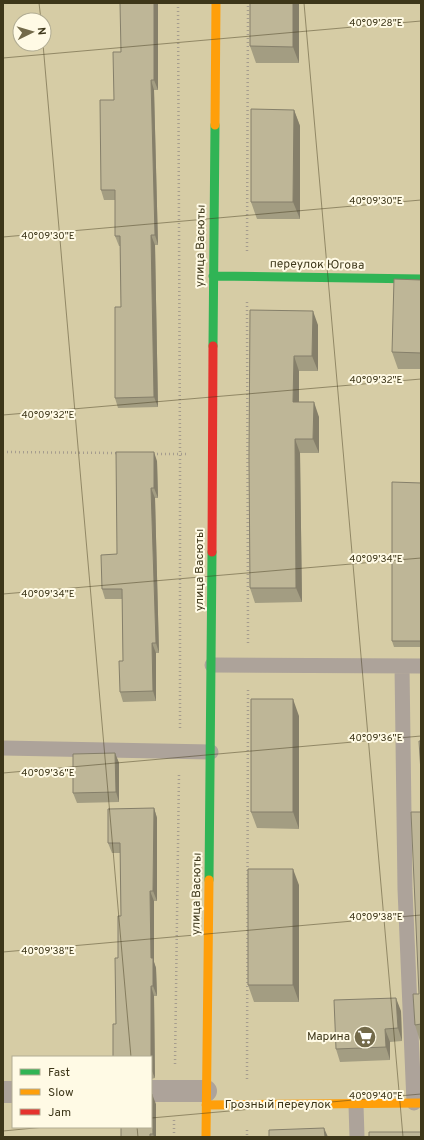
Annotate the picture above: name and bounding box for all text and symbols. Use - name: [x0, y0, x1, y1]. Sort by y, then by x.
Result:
- north arrow: [12, 12, 52, 52]
- text: 40°09'28"E: [349, 17, 403, 30]
- text: N: [34, 27, 48, 36]
- text: 40°09'30"E: [349, 195, 403, 208]
- street label: улица Васюты: [192, 205, 210, 287]
- text: 40°09'30"E: [21, 230, 75, 243]
- street label: переулок Югова: [270, 256, 364, 274]
- text: 40°09'32"E: [349, 374, 403, 387]
- text: 40°09'32"E: [21, 409, 75, 422]
- street label: улица Васюты: [192, 529, 208, 611]
- text: 40°09'34"E: [349, 553, 403, 566]
- text: 40°09'34"E: [21, 588, 75, 601]
- text: 40°09'36"E: [349, 732, 403, 745]
- text: 40°09'36"E: [21, 767, 75, 780]
- street label: улица Васюты: [188, 853, 206, 935]
- text: 40°09'38"E: [349, 911, 403, 924]
- text: 40°09'38"E: [21, 945, 75, 958]
- supermarket icon: Марина: [352, 1024, 378, 1050]
- place label: Марина: [307, 1029, 350, 1045]
- legend: [12, 1056, 152, 1128]
- text: Fast: [48, 1065, 70, 1081]
- text: Slow: [48, 1085, 74, 1101]
- text: 40°09'40"E: [349, 1090, 403, 1103]
- street label: Грозный переулок: [225, 1097, 331, 1113]
- text: Jam: [48, 1105, 71, 1121]

